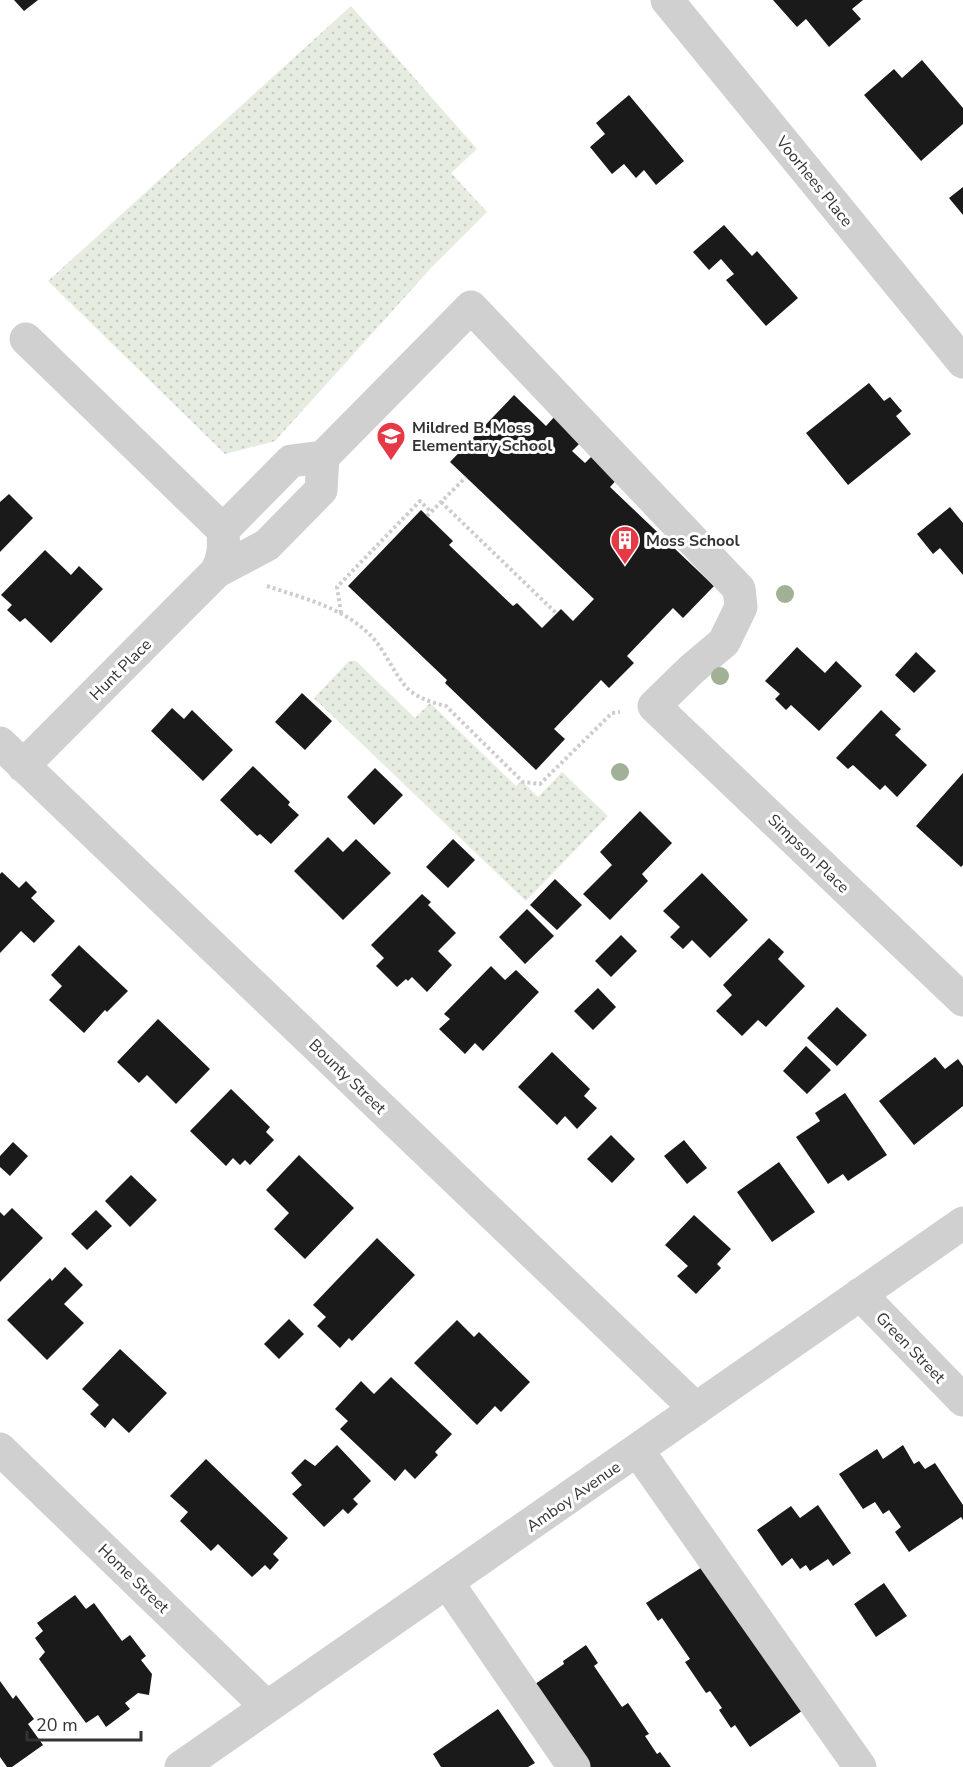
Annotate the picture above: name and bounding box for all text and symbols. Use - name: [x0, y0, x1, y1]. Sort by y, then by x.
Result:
- street label: Voorhees Place: [770, 131, 858, 232]
- place label: Mildred B. Moss Elementary School: [412, 417, 552, 457]
- school or university icon: Mildred B. Moss Elementary School: [375, 420, 407, 462]
- building icon: Moss School: [609, 524, 641, 566]
- place label: Moss School: [646, 530, 740, 552]
- street label: Hunt Place: [85, 634, 156, 705]
- street label: Simpson Place: [763, 809, 854, 898]
- street label: Bounty Street: [304, 1034, 391, 1119]
- street label: Green Street: [871, 1307, 950, 1388]
- street label: Amboy Avenue: [522, 1456, 625, 1537]
- street label: Home Street: [93, 1539, 174, 1619]
- scale bar: [27, 1704, 141, 1742]
- text: 20 m: [36, 1713, 78, 1737]

